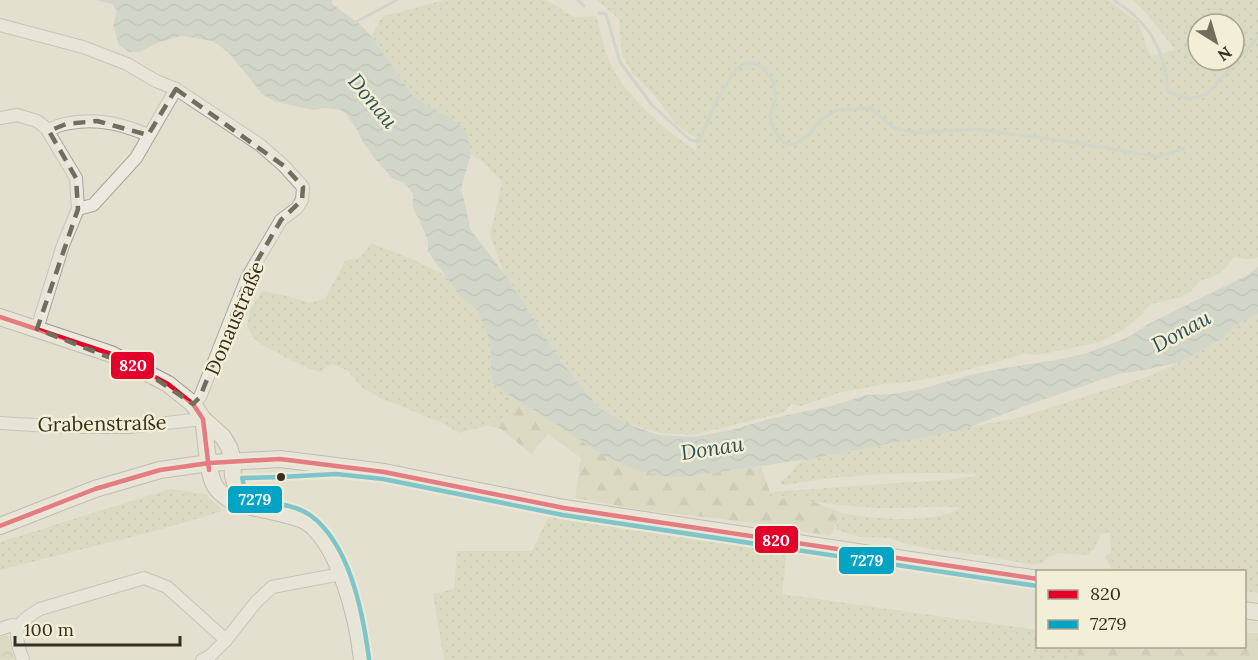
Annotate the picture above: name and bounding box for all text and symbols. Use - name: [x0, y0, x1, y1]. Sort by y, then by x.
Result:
- north arrow: [1186, 12, 1246, 72]
- text: N: [1214, 42, 1236, 66]
- water label: Donau: [342, 68, 404, 134]
- street label: Donaustraße: [199, 257, 269, 379]
- water label: Donau: [1147, 304, 1216, 358]
- line badge: 820: [110, 351, 155, 380]
- text: 820: [119, 355, 147, 375]
- street label: Grabenstraße: [37, 409, 167, 437]
- water label: Donau: [679, 430, 746, 466]
- unlabelled marker: [275, 471, 287, 483]
- line badge: 7279: [227, 485, 283, 514]
- text: 7279: [239, 489, 271, 509]
- line badge: 820: [754, 525, 799, 554]
- text: 820: [762, 530, 790, 550]
- line badge: 7279: [838, 546, 895, 575]
- text: 7279: [851, 550, 883, 570]
- legend: [1036, 570, 1246, 648]
- text: 820: [1090, 582, 1121, 605]
- scale bar: [15, 609, 180, 647]
- text: 7279: [1090, 612, 1127, 635]
- text: 100 m: [24, 618, 74, 641]

